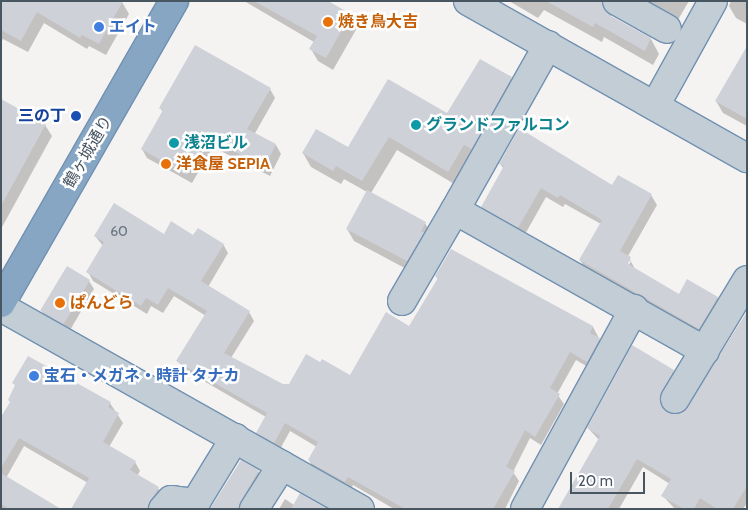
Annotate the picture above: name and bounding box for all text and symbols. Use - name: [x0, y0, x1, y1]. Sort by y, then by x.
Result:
- place label: 焼き鳥大吉: [338, 12, 418, 32]
- marker: 焼き鳥大吉: [322, 16, 334, 28]
- place label: エイト: [109, 17, 157, 37]
- marker: エイト: [93, 21, 105, 33]
- place label: 三の丁: [18, 106, 66, 126]
- marker: 三の丁: [70, 110, 82, 122]
- street label: 鶴ヶ城通り: [60, 113, 116, 191]
- place label: グランドファルコン: [426, 115, 570, 135]
- marker: グランドファルコン: [410, 119, 422, 131]
- place label: 浅沼ビル: [184, 133, 248, 153]
- marker: 浅沼ビル: [168, 137, 180, 149]
- place label: 洋食屋 SEPIA: [176, 154, 270, 174]
- marker: 洋食屋 SEPIA: [160, 158, 172, 170]
- house number: 60: [110, 223, 128, 239]
- place label: ぱんどら: [70, 293, 134, 313]
- marker: ぱんどら: [54, 297, 66, 309]
- place label: 宝石・メガネ・時計 タナカ: [44, 366, 240, 386]
- marker: 宝石・メガネ・時計 タナカ: [28, 370, 40, 382]
- scale bar: [573, 462, 648, 494]
- text: 20 m: [578, 472, 613, 490]

